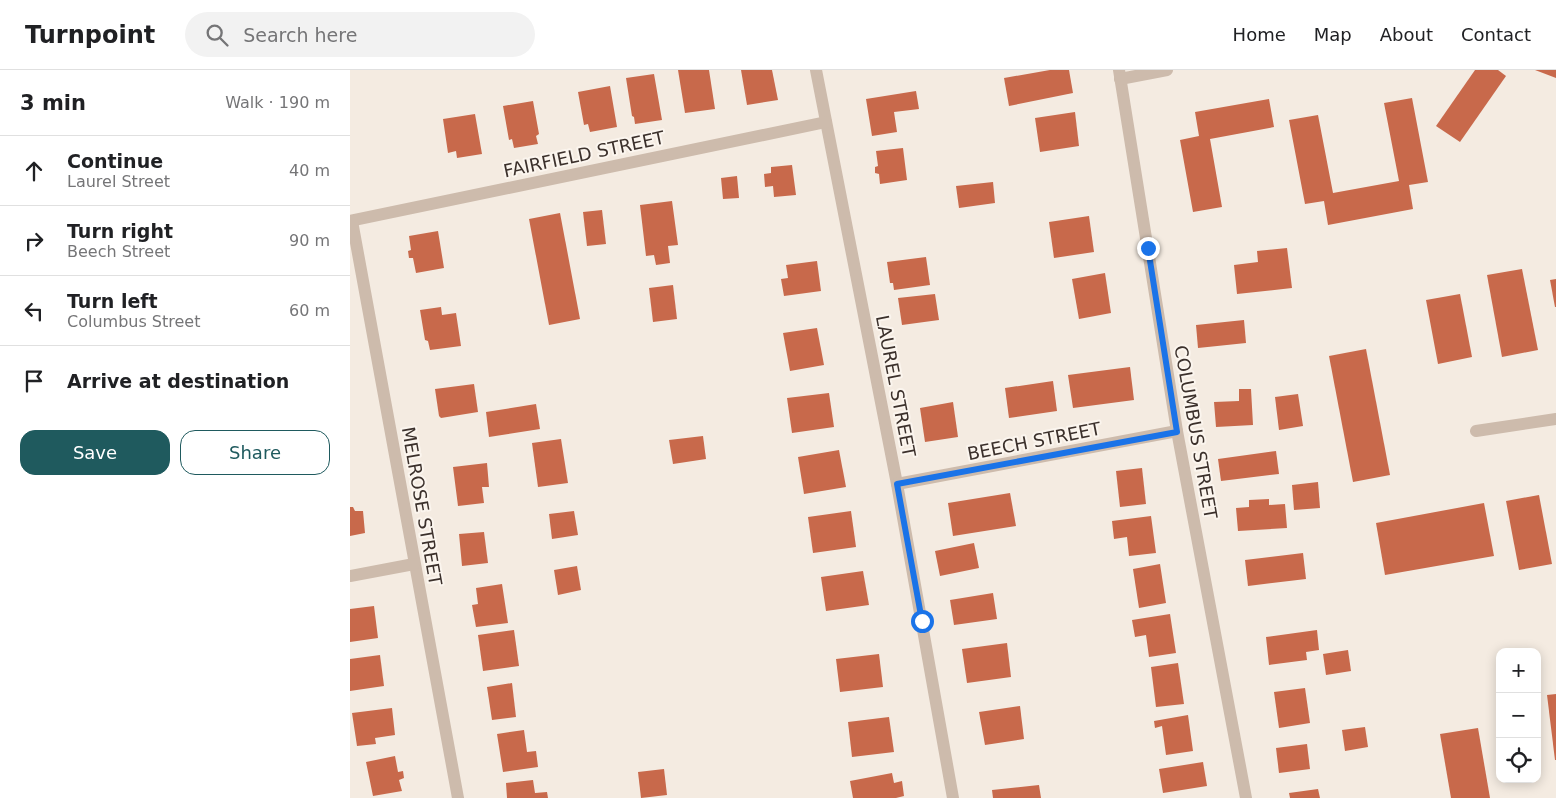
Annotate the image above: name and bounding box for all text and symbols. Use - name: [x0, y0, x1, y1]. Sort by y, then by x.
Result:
- search box: [185, 12, 535, 57]
- text: Turnpoint: [25, 21, 155, 49]
- icon: search: [203, 21, 231, 49]
- text: Search here: [243, 24, 357, 46]
- text: Home: [1233, 24, 1286, 45]
- text: Map: [1314, 24, 1352, 45]
- text: About: [1380, 24, 1433, 45]
- text: Contact: [1461, 24, 1531, 45]
- text: 3 min: [20, 91, 86, 115]
- text: Walk · 190 m: [225, 93, 330, 112]
- street label: FAIRFIELD STREET: [502, 126, 667, 181]
- text: Continue: [67, 150, 163, 172]
- icon: ahead: [20, 157, 48, 185]
- text: 40 m: [289, 161, 330, 180]
- text: Laurel Street: [67, 172, 170, 191]
- text: Turn right: [67, 220, 173, 242]
- icon: right: [20, 227, 48, 255]
- text: 90 m: [289, 231, 330, 250]
- route end: [1137, 237, 1160, 260]
- text: Beech Street: [67, 242, 170, 261]
- text: Turn left: [67, 290, 158, 312]
- icon: left: [20, 297, 48, 325]
- text: 60 m: [289, 301, 330, 320]
- text: Columbus Street: [67, 312, 200, 331]
- street label: LAUREL STREET: [872, 313, 920, 460]
- street label: COLUMBUS STREET: [1170, 344, 1222, 521]
- icon: arrive: [20, 367, 48, 395]
- text: Arrive at destination: [67, 370, 289, 392]
- street label: BEECH STREET: [965, 418, 1104, 464]
- street label: MELROSE STREET: [398, 425, 446, 588]
- button: Save: [20, 430, 170, 475]
- button: Share: [180, 430, 330, 475]
- route start: [911, 610, 934, 633]
- map controls: [1496, 648, 1541, 783]
- button: +: [1496, 648, 1541, 693]
- button: −: [1496, 693, 1541, 738]
- button: locate: [1496, 738, 1541, 783]

